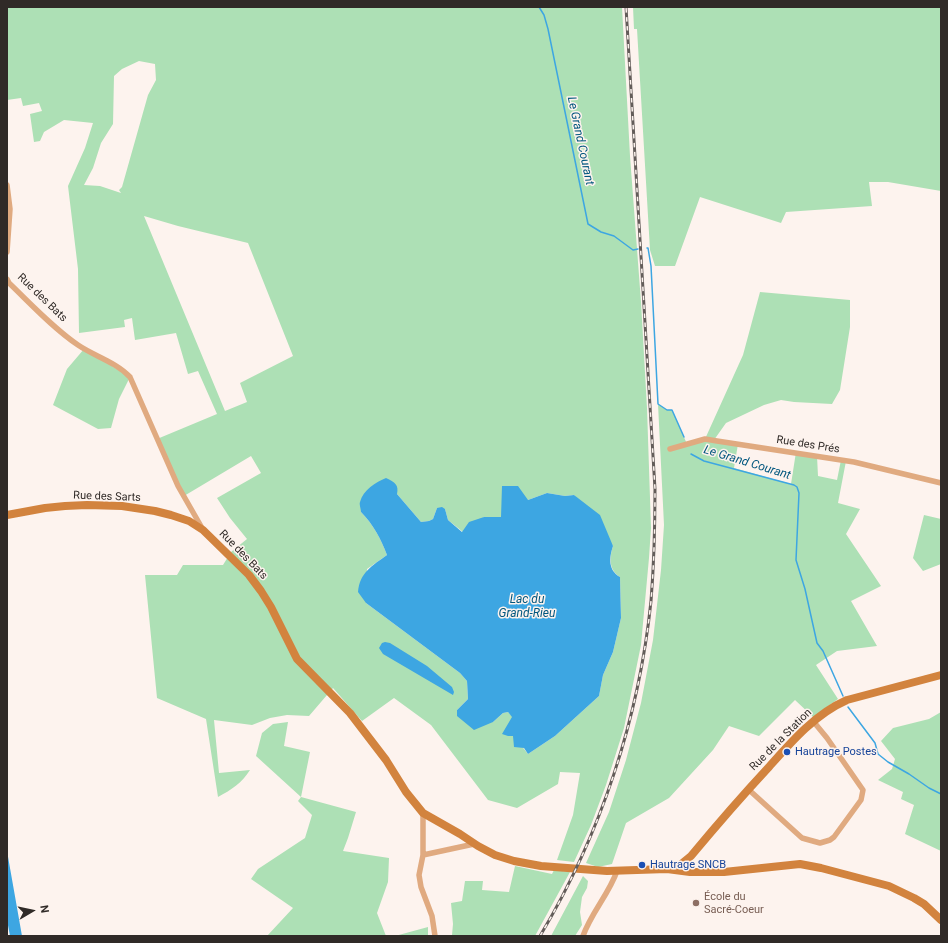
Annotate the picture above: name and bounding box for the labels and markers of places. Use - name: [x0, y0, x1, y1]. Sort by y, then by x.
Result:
- place label: Hautrage Postes: [795, 745, 877, 759]
- marker: Hautrage Postes: [782, 747, 792, 757]
- place label: Hautrage SNCB: [650, 858, 726, 872]
- marker: Hautrage SNCB: [637, 860, 647, 870]
- place label: École du Sacré-Coeur: [704, 890, 764, 916]
- marker: École du Sacré-Coeur: [691, 898, 701, 908]

